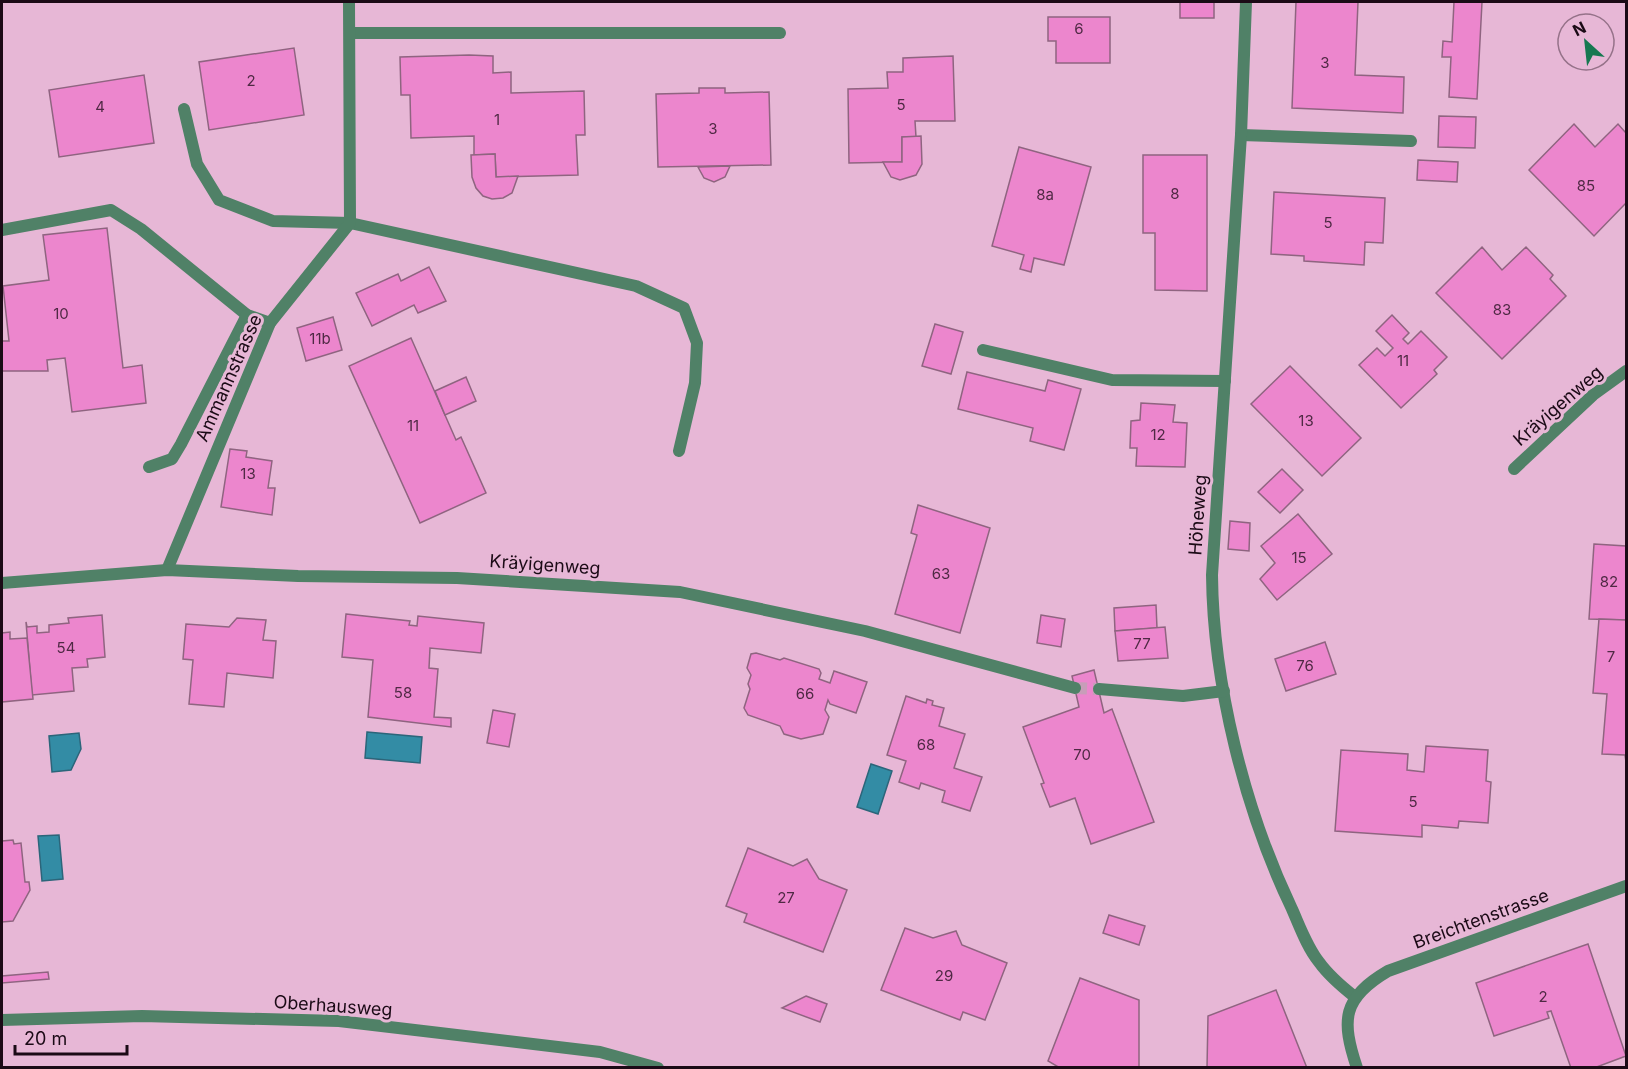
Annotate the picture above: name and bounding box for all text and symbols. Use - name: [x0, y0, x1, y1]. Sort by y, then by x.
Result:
- north arrow: [1556, 12, 1616, 72]
- text: N: [1569, 17, 1589, 40]
- house number: 6: [1074, 19, 1084, 38]
- house number: 3: [1320, 53, 1330, 72]
- house number: 2: [246, 71, 256, 90]
- house number: 5: [896, 95, 906, 114]
- house number: 4: [95, 97, 105, 116]
- house number: 1: [494, 110, 500, 129]
- house number: 3: [708, 119, 718, 138]
- house number: 85: [1577, 176, 1595, 195]
- house number: 8: [1170, 184, 1180, 203]
- house number: 8a: [1036, 185, 1054, 204]
- house number: 5: [1323, 213, 1333, 232]
- house number: 83: [1493, 300, 1511, 319]
- house number: 10: [53, 304, 69, 323]
- street label: Ammannstrasse: [191, 311, 266, 445]
- house number: 11b: [309, 329, 331, 348]
- house number: 11: [1397, 351, 1409, 370]
- street label: Kräyigenweg: [1509, 361, 1607, 450]
- house number: 13: [1298, 411, 1314, 430]
- house number: 11: [407, 416, 419, 435]
- house number: 12: [1150, 425, 1166, 444]
- house number: 13: [240, 464, 256, 483]
- street label: Höheweg: [1184, 474, 1211, 556]
- house number: 15: [1291, 548, 1307, 567]
- street label: Kräyigenweg: [489, 550, 601, 579]
- house number: 63: [932, 564, 950, 583]
- house number: 82: [1600, 572, 1618, 591]
- house number: 77: [1133, 634, 1151, 653]
- house number: 54: [57, 638, 75, 657]
- house number: 7: [1607, 647, 1615, 666]
- house number: 76: [1296, 656, 1314, 675]
- house number: 58: [394, 683, 412, 702]
- house number: 66: [796, 684, 814, 703]
- house number: 68: [917, 735, 935, 754]
- house number: 70: [1073, 745, 1091, 764]
- house number: 5: [1408, 792, 1418, 811]
- street label: Breichtenstrasse: [1410, 884, 1551, 953]
- house number: 27: [777, 888, 795, 907]
- house number: 29: [935, 966, 953, 985]
- house number: 2: [1538, 987, 1548, 1006]
- street label: Oberhausweg: [273, 991, 393, 1020]
- scale bar: [15, 1018, 128, 1056]
- text: 20 m: [24, 1028, 67, 1049]

